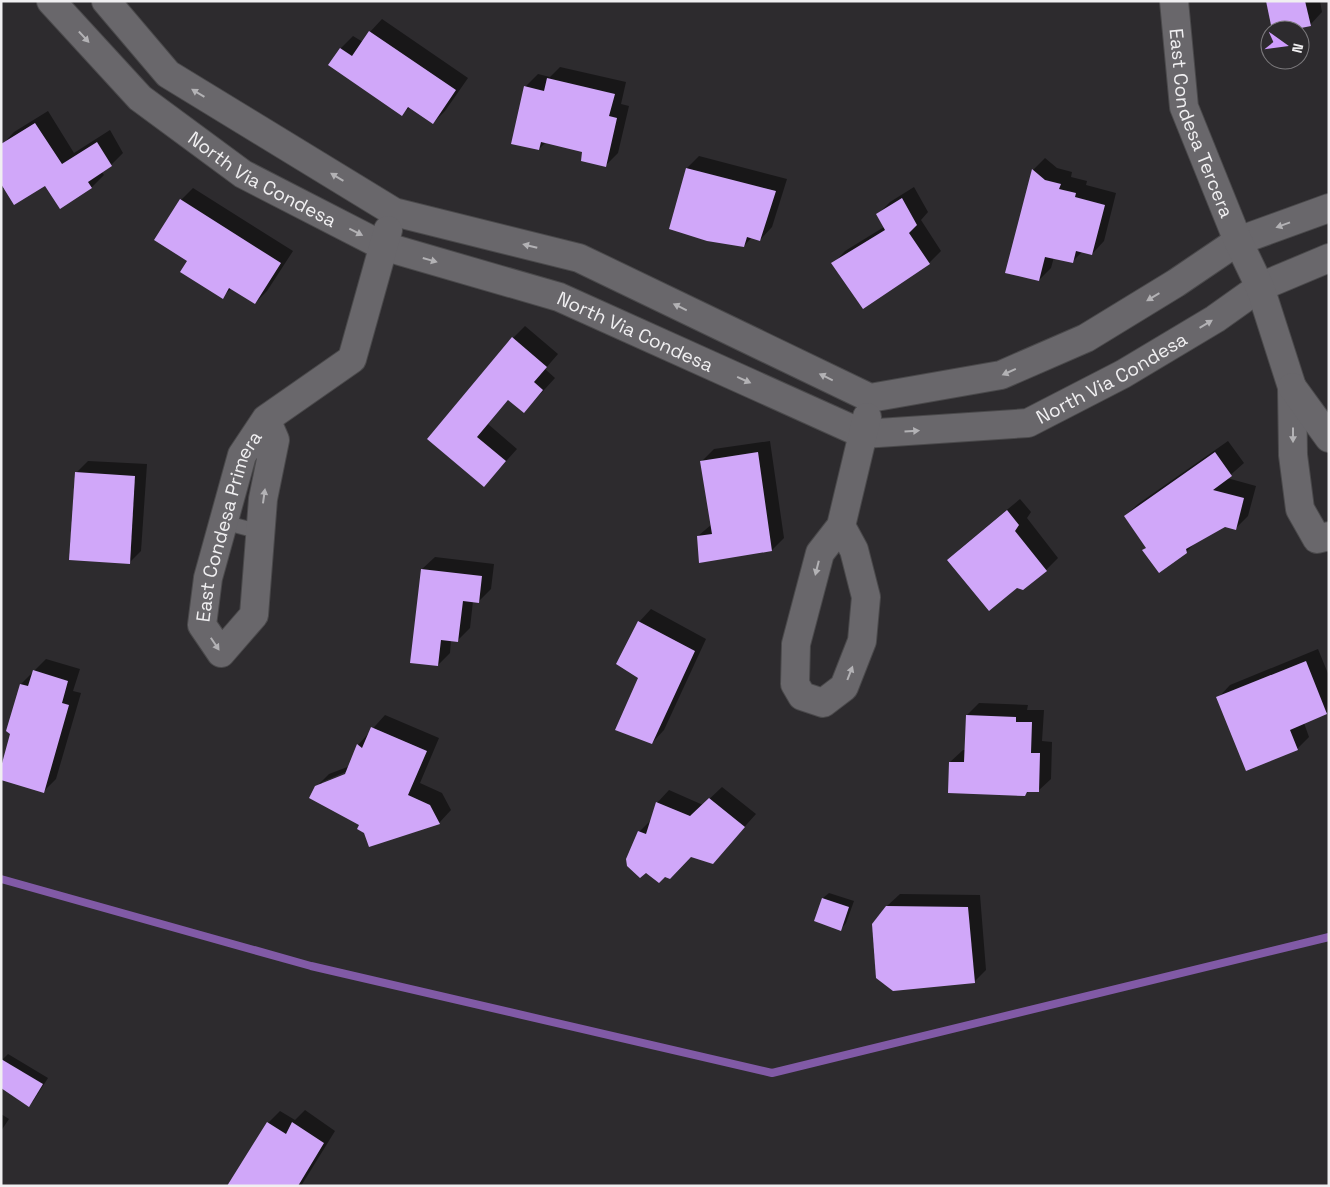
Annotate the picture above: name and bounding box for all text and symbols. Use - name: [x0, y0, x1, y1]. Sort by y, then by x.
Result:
- north arrow: [1260, 20, 1310, 70]
- street label: East Condesa Tercera: [1164, 27, 1240, 221]
- one-way arrow: [78, 31, 90, 43]
- text: N: [1288, 41, 1307, 55]
- one-way arrow: [192, 88, 205, 97]
- street label: North Via Condesa: [183, 125, 341, 233]
- one-way arrow: [331, 173, 344, 182]
- one-way arrow: [1275, 221, 1290, 229]
- one-way arrow: [348, 228, 363, 236]
- one-way arrow: [523, 242, 538, 250]
- one-way arrow: [422, 256, 437, 264]
- street label: North Via Condesa: [553, 285, 717, 377]
- one-way arrow: [1147, 293, 1160, 302]
- one-way arrow: [673, 302, 687, 310]
- one-way arrow: [1199, 319, 1212, 328]
- street label: North Via Condesa: [1032, 326, 1192, 429]
- one-way arrow: [1002, 368, 1016, 376]
- one-way arrow: [819, 373, 834, 381]
- one-way arrow: [737, 377, 751, 385]
- street label: East Condesa Primera: [190, 426, 267, 623]
- one-way arrow: [904, 427, 920, 435]
- one-way arrow: [1289, 428, 1297, 444]
- one-way arrow: [260, 488, 268, 504]
- one-way arrow: [813, 560, 821, 575]
- one-way arrow: [210, 637, 220, 651]
- one-way arrow: [847, 665, 854, 680]

